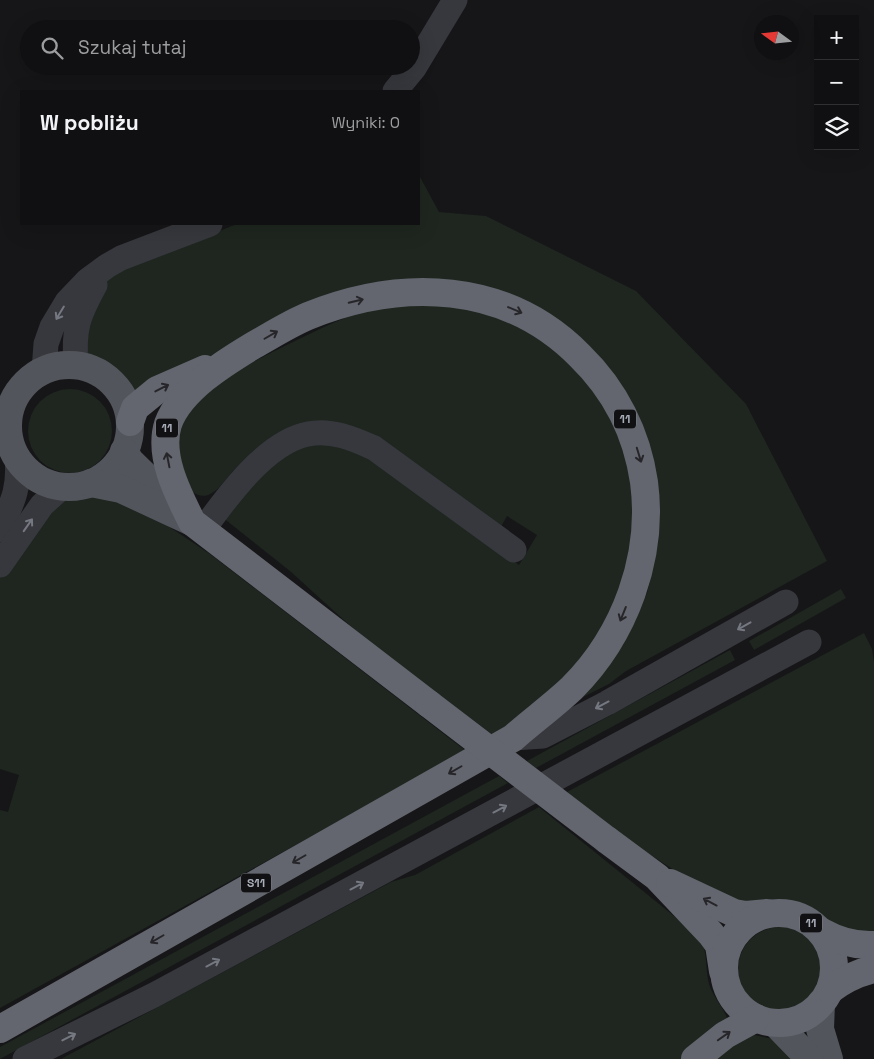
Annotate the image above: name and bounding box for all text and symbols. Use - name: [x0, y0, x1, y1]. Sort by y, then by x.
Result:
- north arrow: [754, 15, 799, 60]
- map controls: [814, 15, 859, 150]
- button: +: [814, 15, 859, 60]
- search box: [20, 20, 420, 75]
- icon: search: [38, 34, 66, 62]
- text: Szukaj tutaj: [78, 35, 186, 60]
- button: −: [814, 60, 859, 105]
- button: layers: [814, 105, 859, 150]
- text: W pobliżu: [40, 109, 139, 136]
- text: Wyniki: 0: [332, 112, 400, 133]
- one-way arrow: [348, 296, 364, 305]
- one-way arrow: [55, 305, 65, 319]
- one-way arrow: [507, 305, 522, 315]
- one-way arrow: [263, 330, 277, 340]
- one-way arrow: [154, 383, 169, 392]
- road number: 11: [614, 409, 636, 428]
- road number: 11: [156, 418, 178, 438]
- one-way arrow: [634, 447, 644, 463]
- one-way arrow: [163, 452, 173, 468]
- one-way arrow: [23, 518, 33, 532]
- one-way arrow: [618, 606, 628, 621]
- one-way arrow: [736, 621, 751, 631]
- one-way arrow: [595, 701, 610, 710]
- one-way arrow: [449, 766, 463, 776]
- one-way arrow: [492, 804, 507, 814]
- one-way arrow: [292, 855, 306, 865]
- road number: S11: [241, 874, 271, 892]
- one-way arrow: [349, 881, 364, 891]
- one-way arrow: [703, 897, 718, 907]
- road number: 11: [800, 914, 822, 932]
- one-way arrow: [151, 935, 165, 945]
- one-way arrow: [206, 958, 221, 968]
- one-way arrow: [717, 1031, 731, 1041]
- one-way arrow: [61, 1032, 76, 1041]

